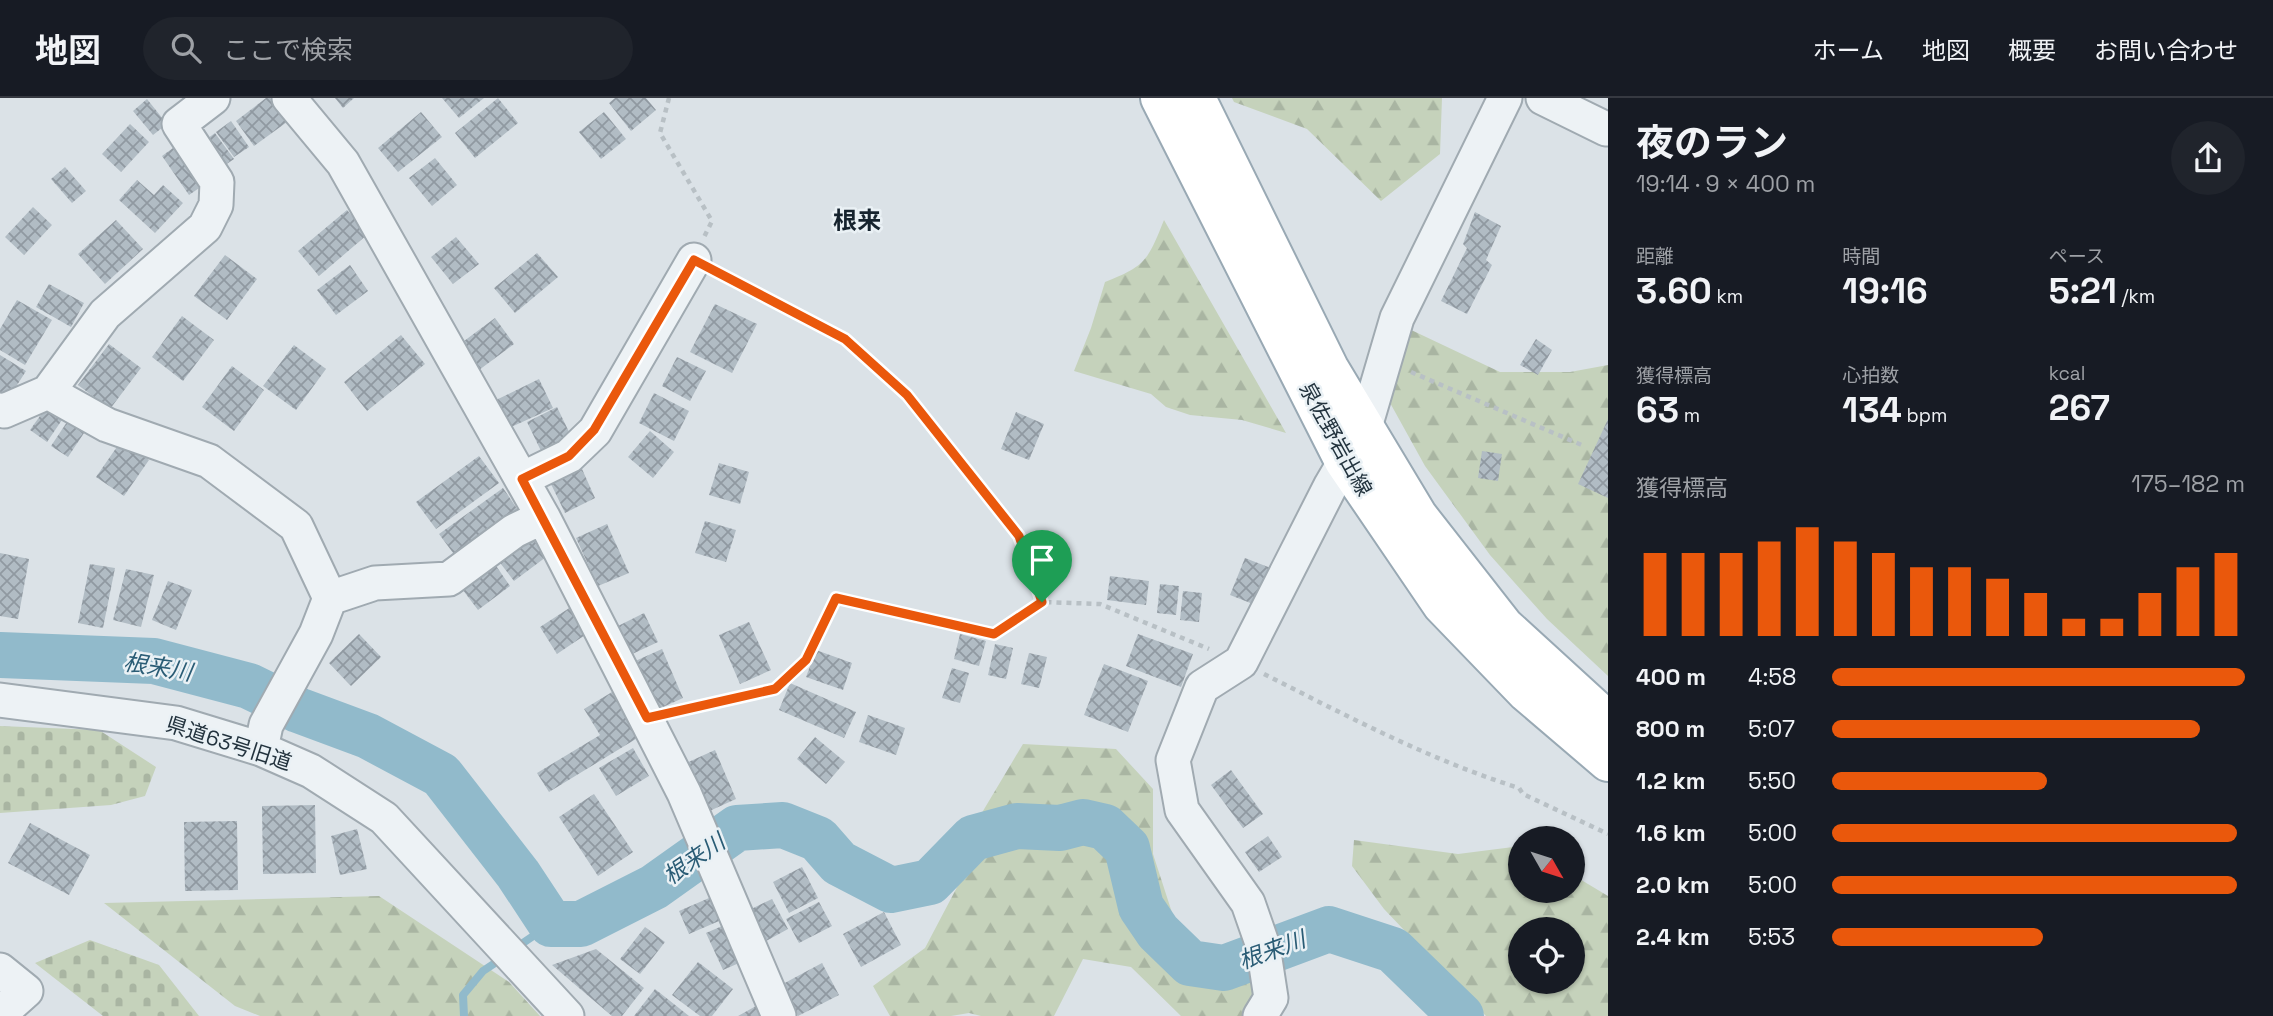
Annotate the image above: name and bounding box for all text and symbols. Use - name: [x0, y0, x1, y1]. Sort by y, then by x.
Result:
- search box: [143, 17, 633, 80]
- icon: search: [167, 29, 205, 67]
- text: 地図: [35, 30, 101, 72]
- text: ここで検索: [223, 33, 353, 67]
- text: ホーム: [1813, 35, 1884, 66]
- text: 地図: [1922, 35, 1970, 66]
- text: 概要: [2008, 35, 2056, 66]
- text: お問い合わせ: [2094, 35, 2238, 66]
- text: 夜のラン: [1636, 119, 1788, 167]
- button: share: [2171, 121, 2245, 195]
- text: 19:14 · 9 × 400 m: [1636, 169, 1815, 199]
- district label: 根来: [833, 205, 881, 236]
- text: 距離: [1636, 244, 1674, 269]
- text: 時間: [1842, 244, 1880, 269]
- text: ペース: [2049, 244, 2105, 269]
- text: 3.60: [1636, 269, 1712, 313]
- text: 19:16: [1842, 269, 1928, 313]
- text: 5:21: [2049, 269, 2117, 313]
- text: km: [1712, 284, 1743, 309]
- text: /km: [2117, 284, 2155, 309]
- text: kcal: [2049, 361, 2085, 386]
- text: 獲得標高: [1636, 363, 1712, 388]
- text: 心拍数: [1842, 363, 1899, 388]
- street label: 泉佐野岩出線: [1294, 377, 1378, 501]
- text: 267: [2049, 386, 2110, 430]
- text: 63: [1636, 388, 1679, 432]
- text: 134: [1842, 388, 1902, 432]
- text: m: [1679, 403, 1700, 428]
- text: bpm: [1902, 403, 1947, 428]
- text: 175–182 m: [2131, 469, 2245, 499]
- text: 獲得標高: [1636, 473, 1728, 503]
- pin: [1012, 530, 1072, 602]
- icon: arrive: [1023, 541, 1061, 579]
- water label: 根来川: [122, 647, 197, 688]
- text: 400 m: [1636, 662, 1706, 692]
- text: 4:58: [1748, 662, 1796, 692]
- street label: 県道63号旧道: [163, 710, 295, 776]
- text: 800 m: [1636, 714, 1705, 744]
- text: 5:07: [1748, 714, 1795, 744]
- text: 1.2 km: [1636, 766, 1705, 796]
- text: 5:50: [1748, 766, 1796, 796]
- text: 1.6 km: [1636, 818, 1706, 848]
- text: 5:00: [1748, 818, 1797, 848]
- water label: 根来川: [657, 825, 733, 891]
- north arrow: [1508, 826, 1586, 903]
- map controls: [1508, 826, 1585, 994]
- text: 2.0 km: [1636, 870, 1710, 900]
- text: 5:00: [1748, 870, 1797, 900]
- button: locate: [1508, 917, 1585, 994]
- text: 2.4 km: [1636, 922, 1710, 952]
- text: 5:53: [1748, 922, 1795, 952]
- water label: 根来川: [1234, 923, 1312, 976]

